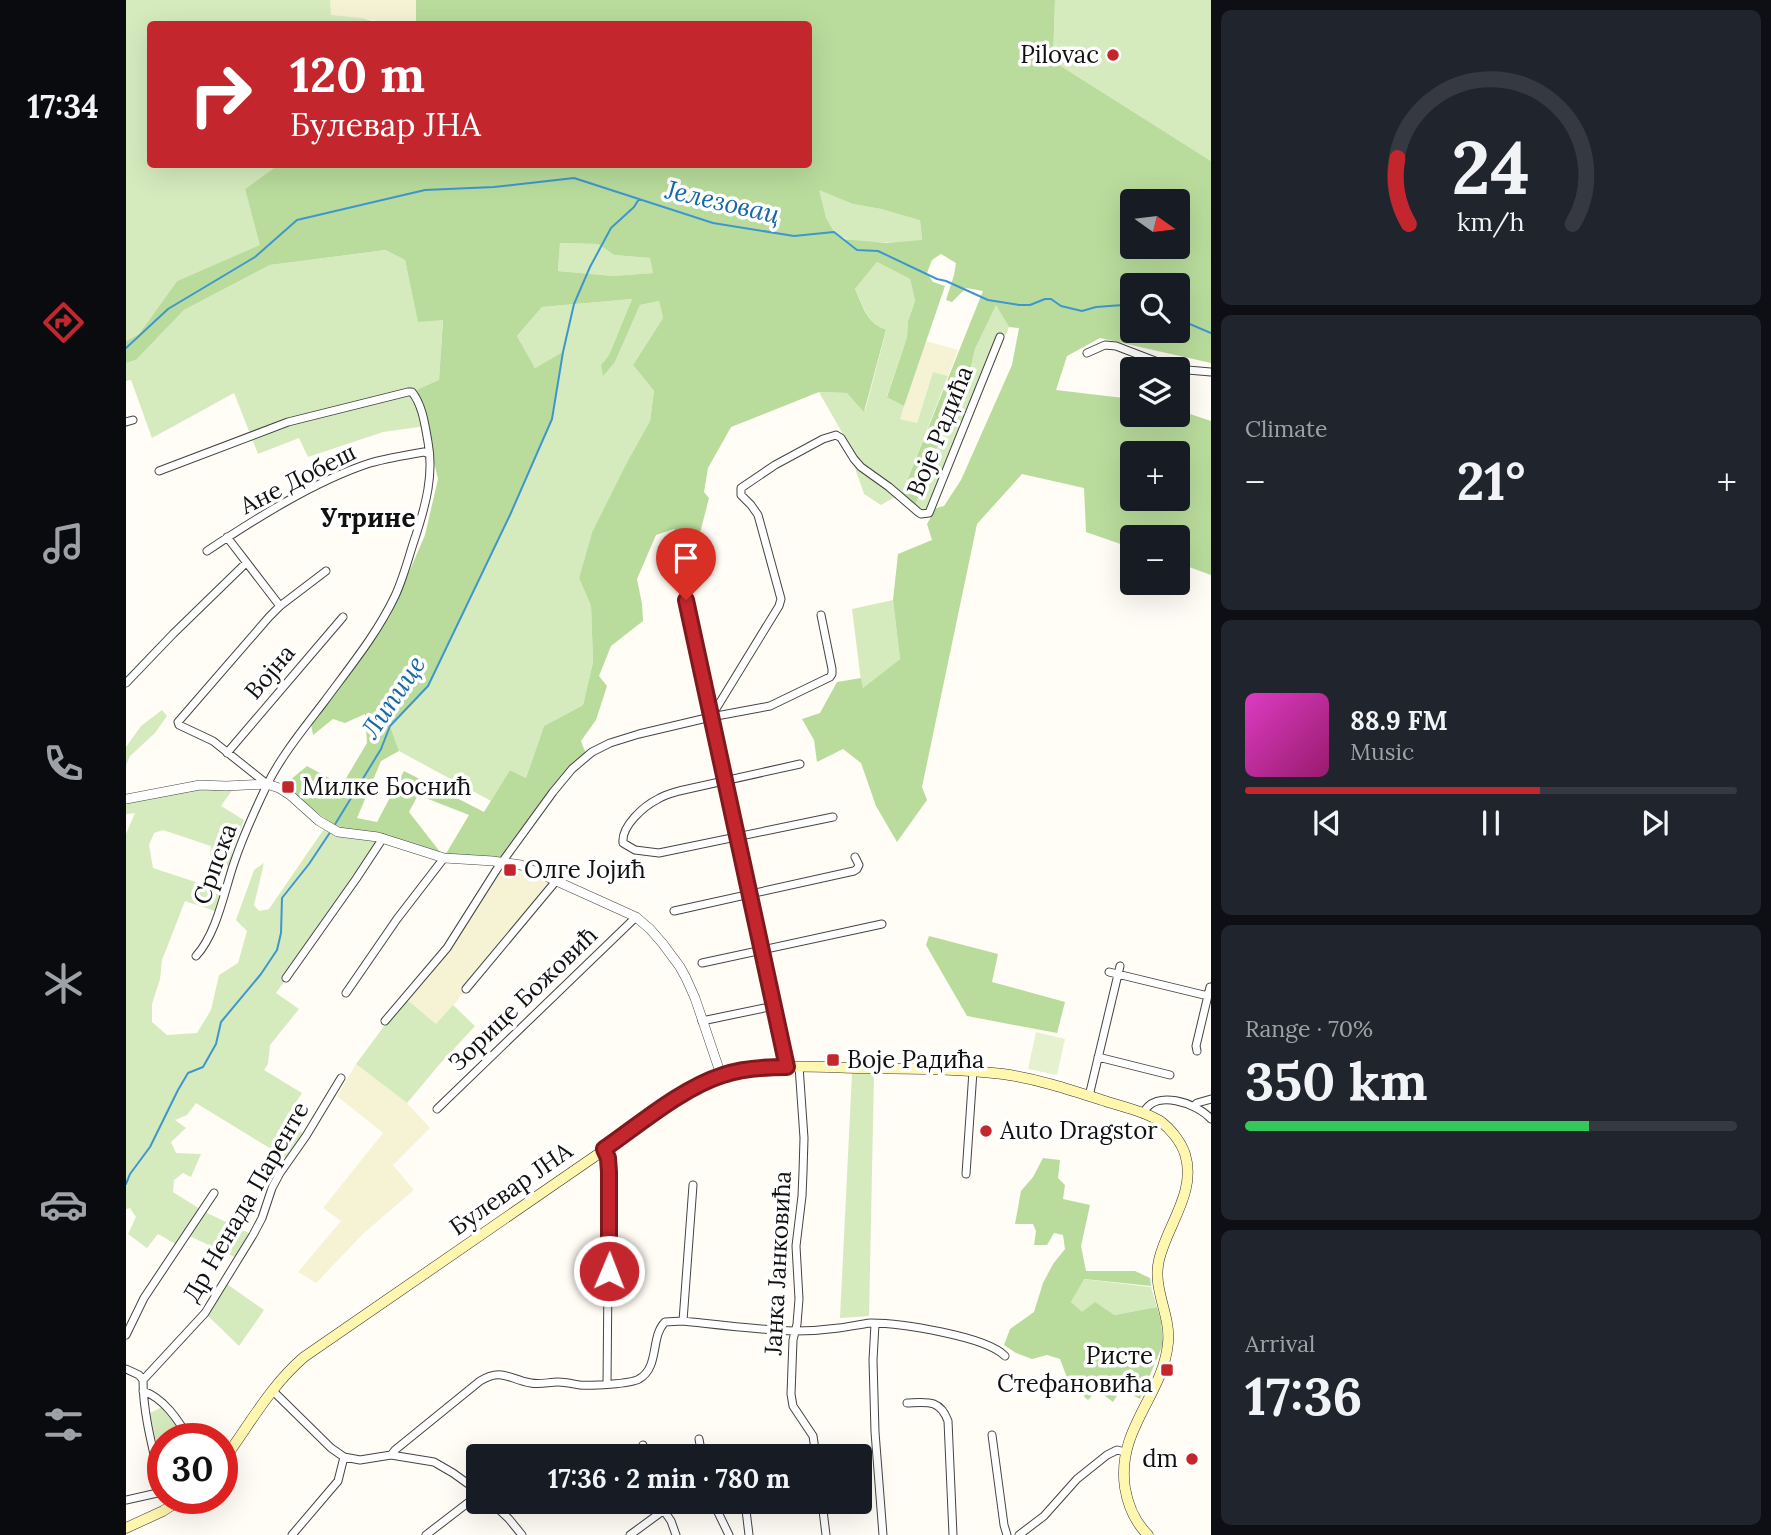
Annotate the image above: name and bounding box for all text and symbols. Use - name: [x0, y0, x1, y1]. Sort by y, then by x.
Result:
- place label: Pilovac: [1020, 39, 1099, 70]
- text: 120 m: [290, 43, 425, 105]
- marker: Pilovac: [1105, 47, 1121, 63]
- icon: right: [175, 49, 266, 140]
- text: 17:34: [27, 86, 99, 127]
- text: Булевар ЈНА: [290, 104, 481, 145]
- text: 24: [1452, 121, 1530, 214]
- water label: Јелезовац: [662, 172, 783, 231]
- north arrow: [1120, 189, 1190, 259]
- map controls: [1120, 189, 1190, 595]
- text: km/h: [1457, 205, 1525, 237]
- button: search: [1120, 273, 1190, 343]
- icon: directions: [39, 298, 88, 347]
- button: layers: [1120, 357, 1190, 427]
- street label: Воје Радића: [899, 361, 980, 500]
- text: Climate: [1245, 414, 1327, 443]
- street label: Ане Добеш: [234, 436, 361, 521]
- button: +: [1120, 441, 1190, 511]
- text: 21°: [1457, 448, 1525, 514]
- text: −: [1245, 458, 1265, 506]
- text: +: [1717, 458, 1737, 506]
- district label: Утрине: [321, 501, 415, 534]
- icon: music: [39, 519, 88, 568]
- button: −: [1120, 525, 1190, 595]
- pin: [656, 528, 716, 600]
- icon: arrive: [667, 539, 705, 577]
- street label: Војна: [238, 638, 302, 706]
- water label: Липице: [353, 649, 432, 745]
- text: 88.9 FM: [1350, 704, 1448, 737]
- text: Music: [1350, 737, 1414, 766]
- icon: phone: [39, 739, 88, 788]
- place label: Милке Боснић: [302, 771, 471, 802]
- marker: Милке Боснић: [280, 779, 296, 795]
- icon: previous: [1308, 804, 1346, 842]
- icon: pause: [1472, 804, 1510, 842]
- icon: next: [1636, 804, 1674, 842]
- street label: Српска: [186, 819, 243, 909]
- place label: Олге Јојић: [524, 854, 646, 885]
- marker: Олге Јојић: [502, 862, 518, 878]
- street label: Зорице Божовић: [441, 920, 604, 1078]
- icon: climate: [39, 959, 88, 1008]
- text: Range · 70%: [1245, 1014, 1373, 1043]
- place label: Воје Радића: [847, 1044, 984, 1075]
- text: 350 km: [1245, 1048, 1428, 1114]
- marker: Воје Радића: [825, 1052, 841, 1068]
- street label: Др Ненада Паренте: [176, 1096, 316, 1307]
- place label: Auto Dragstor: [999, 1115, 1158, 1146]
- marker: Auto Dragstor: [978, 1123, 994, 1139]
- street label: Булевар ЈНА: [443, 1134, 579, 1242]
- street label: Јанка Јанковића: [757, 1170, 798, 1357]
- icon: car: [39, 1180, 88, 1229]
- position arrow: [572, 1234, 646, 1308]
- text: Arrival: [1245, 1329, 1315, 1358]
- place label: Ристе Стефановића: [997, 1340, 1153, 1399]
- marker: Ристе Стефановића: [1159, 1362, 1175, 1378]
- text: 17:36: [1245, 1363, 1363, 1429]
- icon: filters: [39, 1400, 88, 1449]
- speed limit sign: 30: [147, 1423, 238, 1514]
- place label: dm: [1142, 1443, 1178, 1474]
- marker: dm: [1184, 1451, 1200, 1467]
- text: 17:36 · 2 min · 780 m: [548, 1462, 790, 1495]

